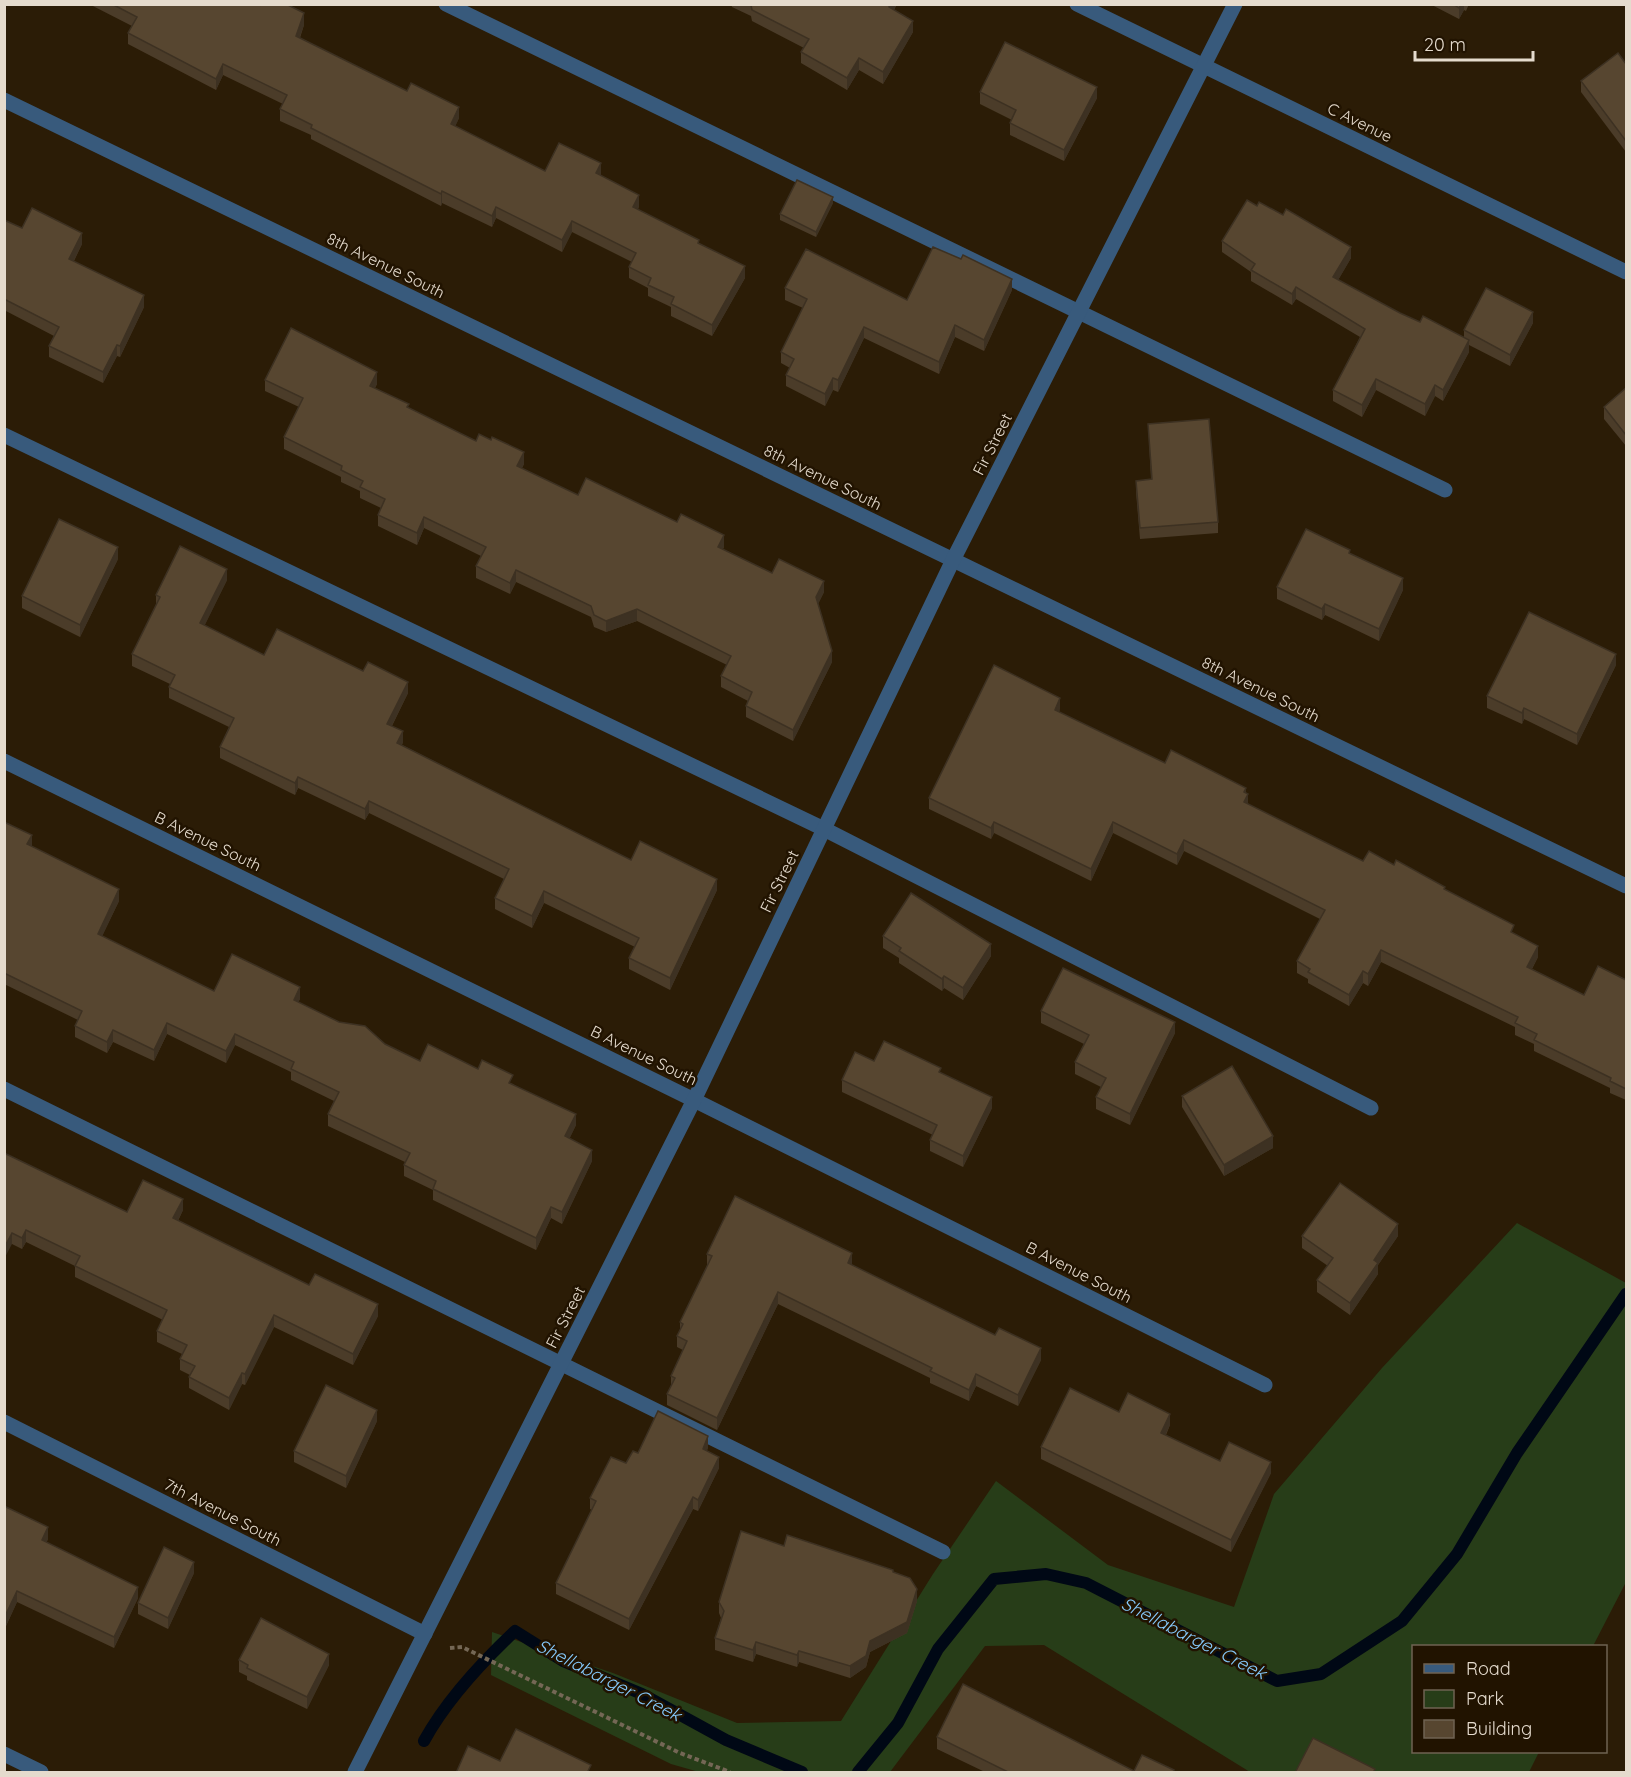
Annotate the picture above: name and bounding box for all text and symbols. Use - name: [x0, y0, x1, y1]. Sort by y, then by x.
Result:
- scale bar: [1415, 24, 1534, 62]
- text: 20 m: [1424, 33, 1466, 56]
- street label: C Avenue: [1324, 98, 1396, 146]
- street label: 8th Avenue South: [324, 228, 448, 302]
- street label: Fir Street: [968, 410, 1016, 478]
- street label: 8th Avenue South: [761, 440, 885, 514]
- street label: 8th Avenue South: [1199, 652, 1323, 726]
- street label: B Avenue South: [151, 807, 265, 875]
- street label: Fir Street: [755, 847, 803, 915]
- street label: B Avenue South: [587, 1021, 701, 1089]
- street label: B Avenue South: [1023, 1237, 1135, 1307]
- street label: Fir Street: [541, 1283, 589, 1351]
- street label: 7th Avenue South: [161, 1474, 285, 1550]
- water label: Shellabarger Creek: [1118, 1592, 1271, 1685]
- water label: Shellabarger Creek: [533, 1634, 686, 1727]
- legend: [1412, 1645, 1607, 1753]
- text: Road: [1466, 1657, 1511, 1680]
- text: Park: [1466, 1687, 1504, 1710]
- text: Building: [1466, 1717, 1532, 1740]

